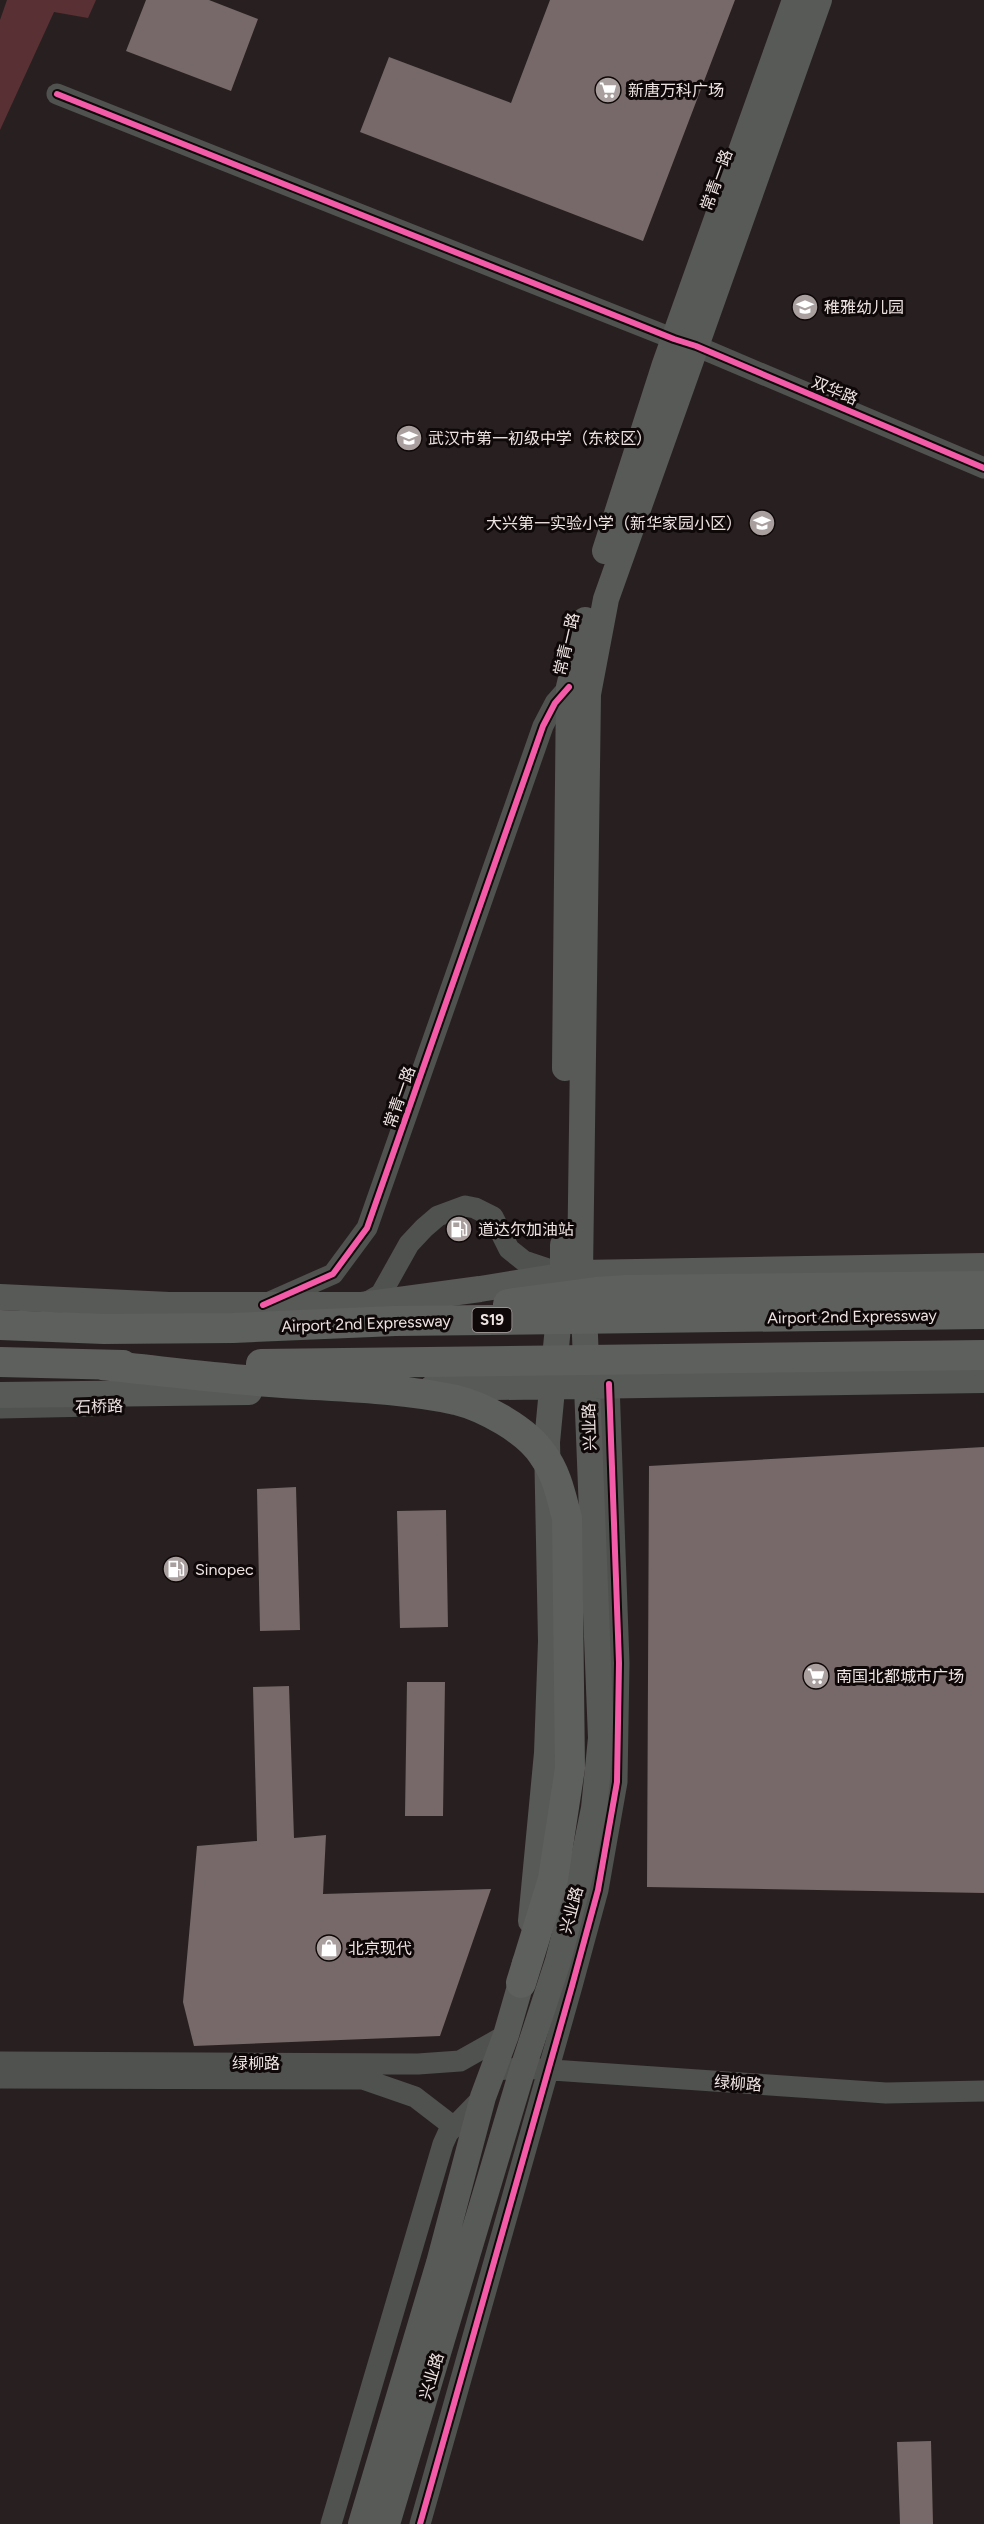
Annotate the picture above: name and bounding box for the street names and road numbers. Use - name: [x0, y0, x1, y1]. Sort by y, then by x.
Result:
- street label: 常青一路: [697, 147, 736, 213]
- street label: 双华路: [809, 372, 861, 409]
- street label: 常青一路: [550, 611, 583, 677]
- street label: 常青一路: [380, 1064, 419, 1131]
- street label: Airport 2nd Expressway: [767, 1306, 938, 1327]
- road number: S19: [472, 1308, 512, 1332]
- street label: Airport 2nd Expressway: [281, 1311, 452, 1336]
- street label: 石桥路: [75, 1396, 123, 1417]
- street label: 兴业路: [579, 1403, 600, 1451]
- street label: 兴业路: [556, 1884, 587, 1936]
- street label: 绿柳路: [232, 2054, 280, 2073]
- street label: 绿柳路: [713, 2072, 763, 2095]
- street label: 兴业路: [415, 2350, 448, 2402]

